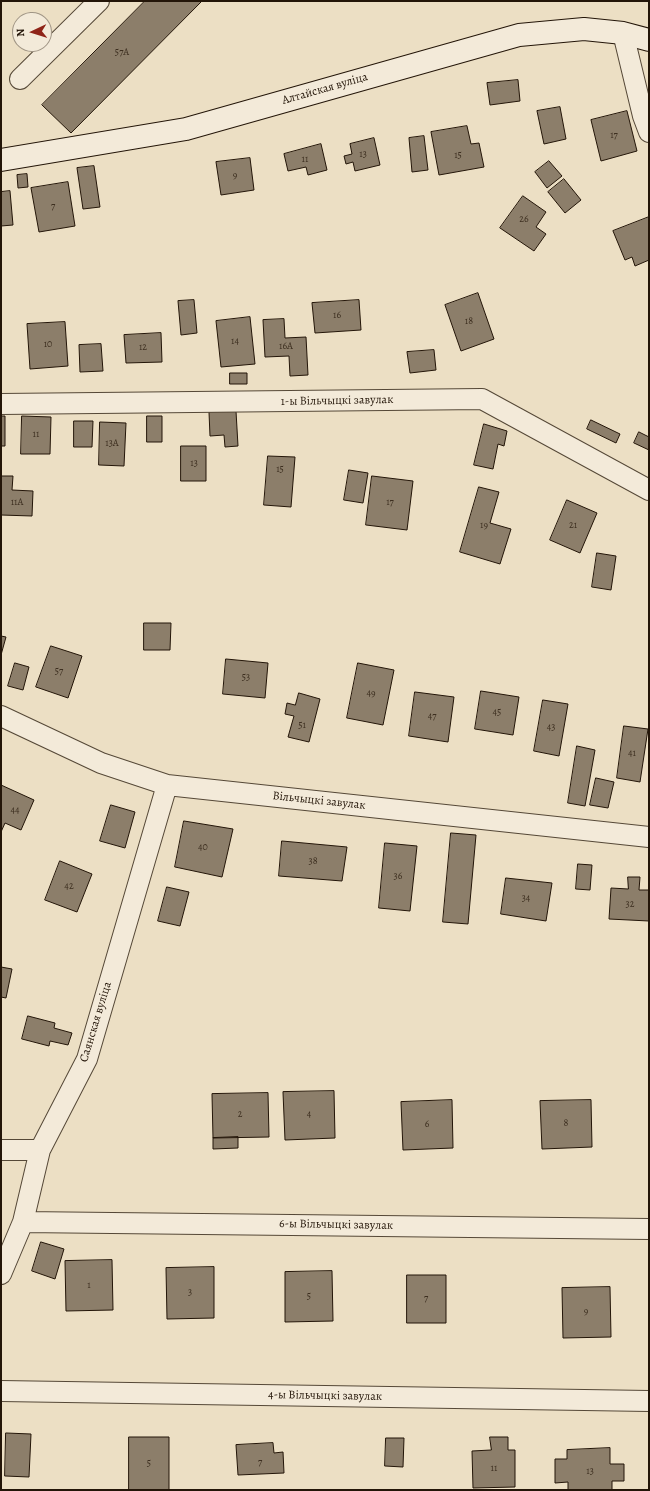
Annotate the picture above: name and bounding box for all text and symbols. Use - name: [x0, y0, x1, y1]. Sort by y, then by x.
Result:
- north arrow: [12, 12, 52, 52]
- text: N: [13, 28, 28, 37]
- house number: 57А: [115, 47, 129, 59]
- street label: Алтайская вуліца: [281, 70, 369, 108]
- house number: 17: [610, 130, 618, 142]
- house number: 13: [359, 149, 367, 161]
- house number: 15: [454, 150, 462, 162]
- house number: 11: [302, 154, 308, 166]
- house number: 9: [233, 170, 237, 182]
- house number: 7: [51, 201, 55, 213]
- house number: 26: [519, 214, 529, 226]
- house number: 16: [333, 310, 341, 322]
- house number: 18: [465, 316, 473, 328]
- house number: 14: [231, 336, 239, 348]
- house number: 10: [44, 339, 52, 351]
- house number: 16А: [279, 341, 293, 353]
- house number: 12: [139, 342, 147, 354]
- street label: 1-ы Вільчыцкі завулак: [281, 393, 393, 409]
- house number: 11: [33, 429, 39, 441]
- house number: 13А: [105, 438, 119, 450]
- house number: 13: [190, 458, 198, 470]
- house number: 15: [276, 464, 284, 476]
- house number: 11А: [11, 497, 23, 509]
- house number: 17: [386, 497, 394, 509]
- house number: 19: [480, 520, 488, 532]
- house number: 21: [569, 520, 577, 532]
- house number: 57: [55, 666, 63, 678]
- house number: 53: [242, 672, 250, 684]
- house number: 49: [366, 688, 376, 700]
- house number: 45: [493, 707, 501, 719]
- house number: 47: [428, 711, 436, 723]
- house number: 51: [298, 720, 306, 732]
- house number: 43: [547, 722, 555, 734]
- house number: 41: [628, 748, 636, 760]
- street label: Вільчыцкі завулак: [272, 789, 366, 813]
- house number: 44: [10, 805, 20, 817]
- house number: 40: [198, 842, 208, 854]
- house number: 38: [308, 856, 318, 868]
- house number: 36: [394, 871, 402, 883]
- house number: 42: [64, 881, 74, 893]
- house number: 34: [522, 893, 530, 905]
- house number: 32: [626, 899, 634, 911]
- street label: Саянская вуліца: [77, 980, 115, 1064]
- house number: 2: [238, 1109, 242, 1121]
- house number: 4: [307, 1109, 311, 1121]
- house number: 8: [564, 1118, 568, 1130]
- house number: 6: [425, 1119, 429, 1131]
- street label: 6-ы Вільчыцкі завулак: [279, 1217, 393, 1233]
- house number: 1: [87, 1280, 91, 1292]
- house number: 3: [188, 1287, 192, 1299]
- house number: 5: [307, 1291, 311, 1303]
- house number: 7: [424, 1293, 428, 1305]
- house number: 9: [584, 1306, 588, 1318]
- street label: 4-ы Вільчыцкі завулак: [268, 1388, 382, 1404]
- house number: 7: [258, 1457, 262, 1469]
- house number: 5: [147, 1458, 151, 1470]
- house number: 11: [491, 1463, 497, 1475]
- house number: 13: [586, 1466, 594, 1478]

